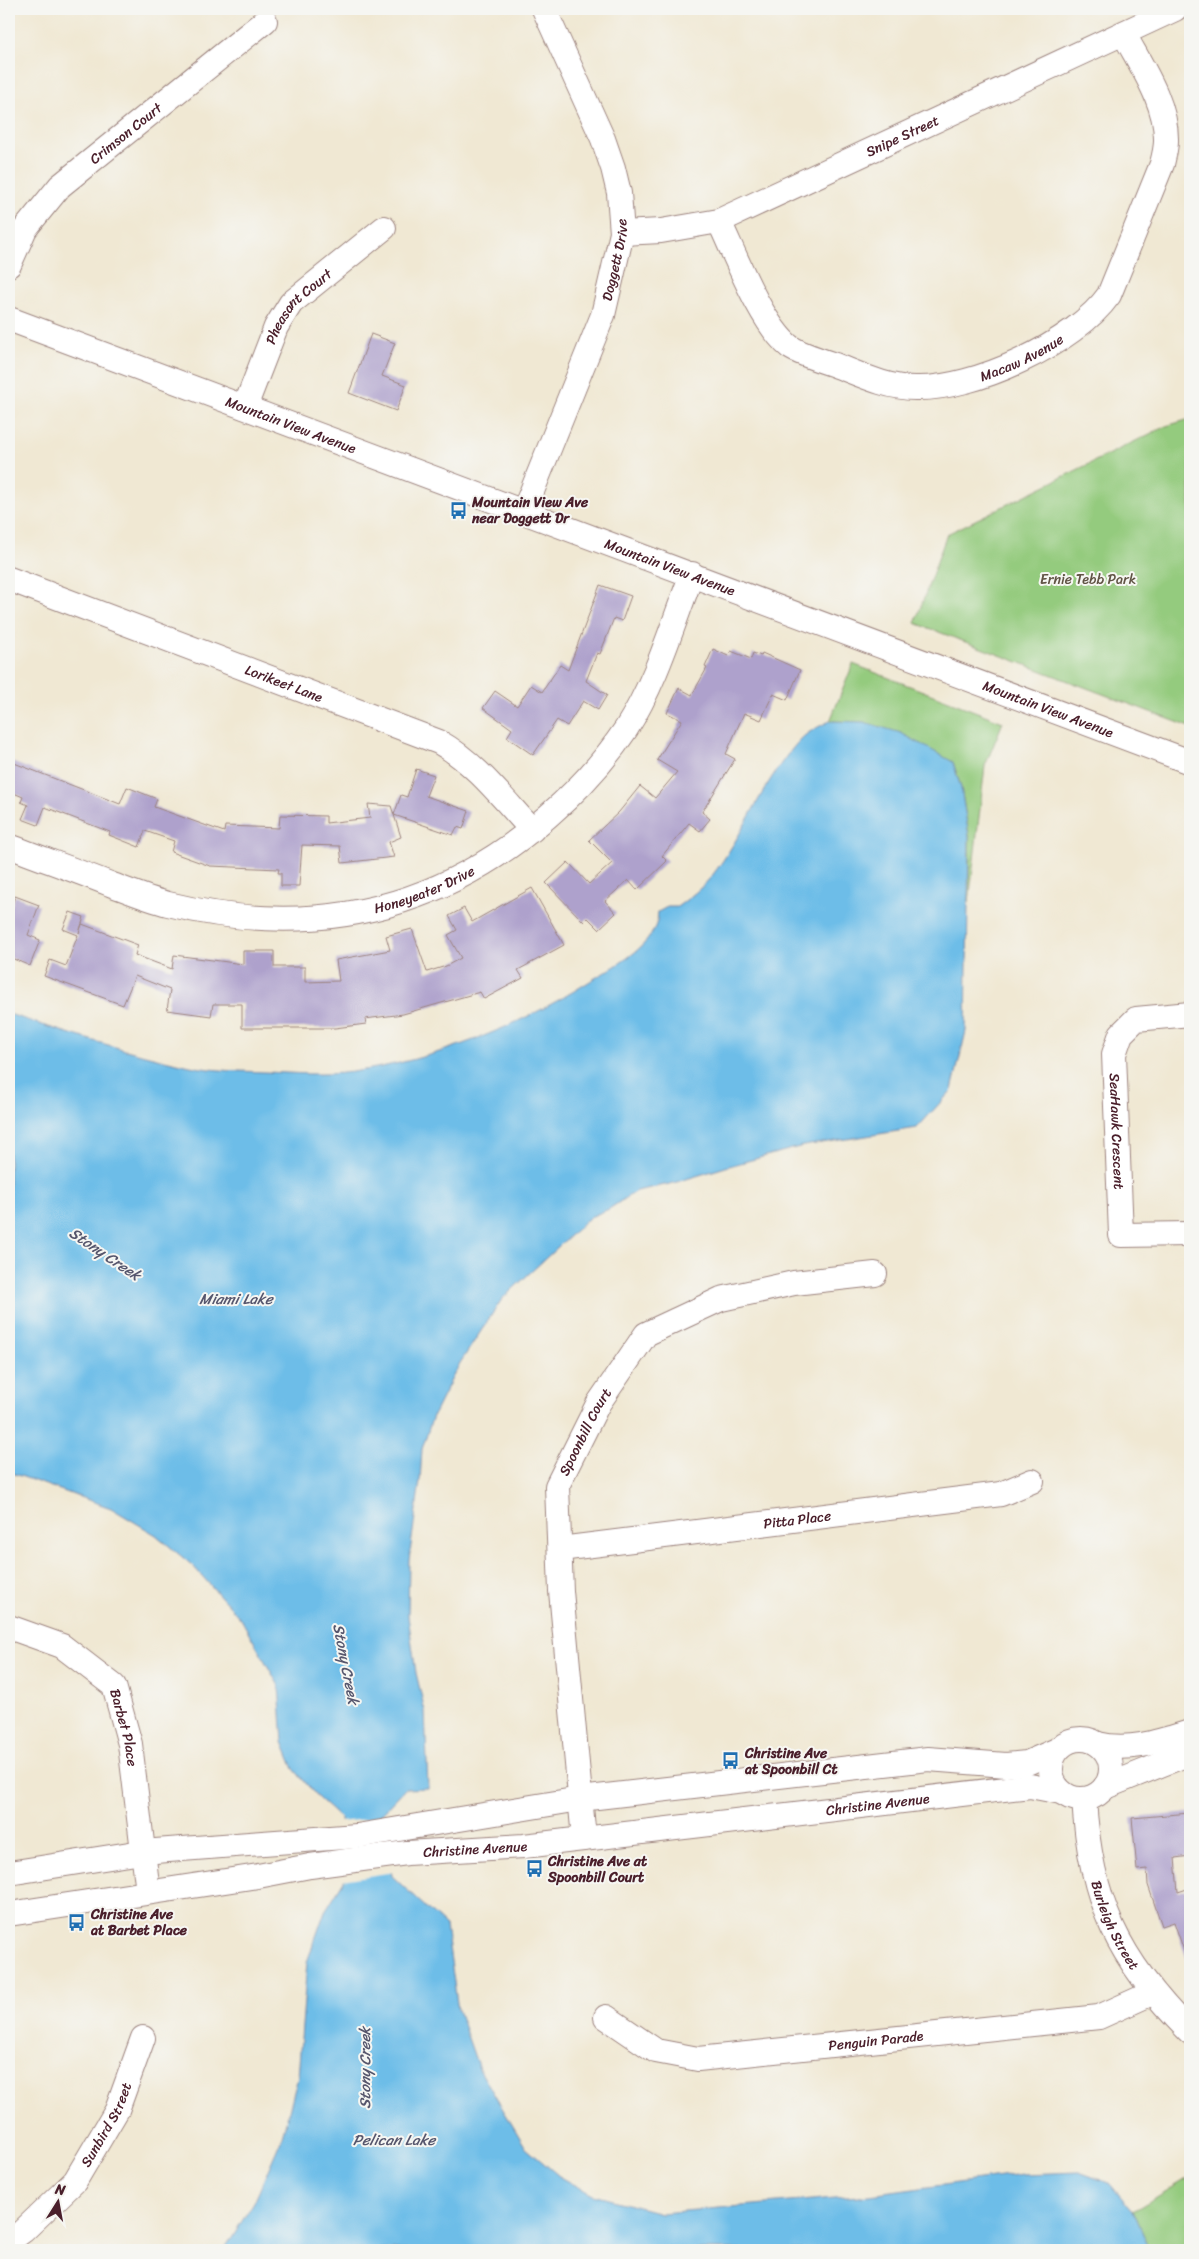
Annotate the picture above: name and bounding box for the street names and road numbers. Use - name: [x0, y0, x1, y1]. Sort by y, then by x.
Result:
- street label: Crimson Court: [84, 96, 169, 171]
- street label: Snipe Street: [861, 108, 943, 164]
- street label: Doggett Drive: [595, 218, 635, 304]
- street label: Pheasant Court: [258, 262, 339, 348]
- street label: Macaw Avenue: [977, 327, 1069, 389]
- street label: Mountain View Avenue: [222, 389, 360, 461]
- street label: Mountain View Avenue: [601, 531, 739, 603]
- street label: Lorikeet Lane: [241, 658, 327, 710]
- street label: Mountain View Avenue: [979, 673, 1117, 745]
- street label: Honeyeater Drive: [371, 859, 480, 921]
- street label: SeaHawk Crescent: [1102, 1073, 1131, 1190]
- street label: Spoonbill Court: [552, 1383, 619, 1480]
- street label: Pitta Place: [762, 1503, 833, 1537]
- street label: Barbet Place: [102, 1686, 145, 1768]
- street label: Christine Avenue: [824, 1786, 931, 1823]
- street label: Christine Avenue: [422, 1834, 528, 1865]
- street label: Burleigh Street: [1083, 1878, 1146, 1975]
- street label: Penguin Parade: [827, 2023, 925, 2058]
- street label: Sunbird Street: [74, 2079, 139, 2172]

